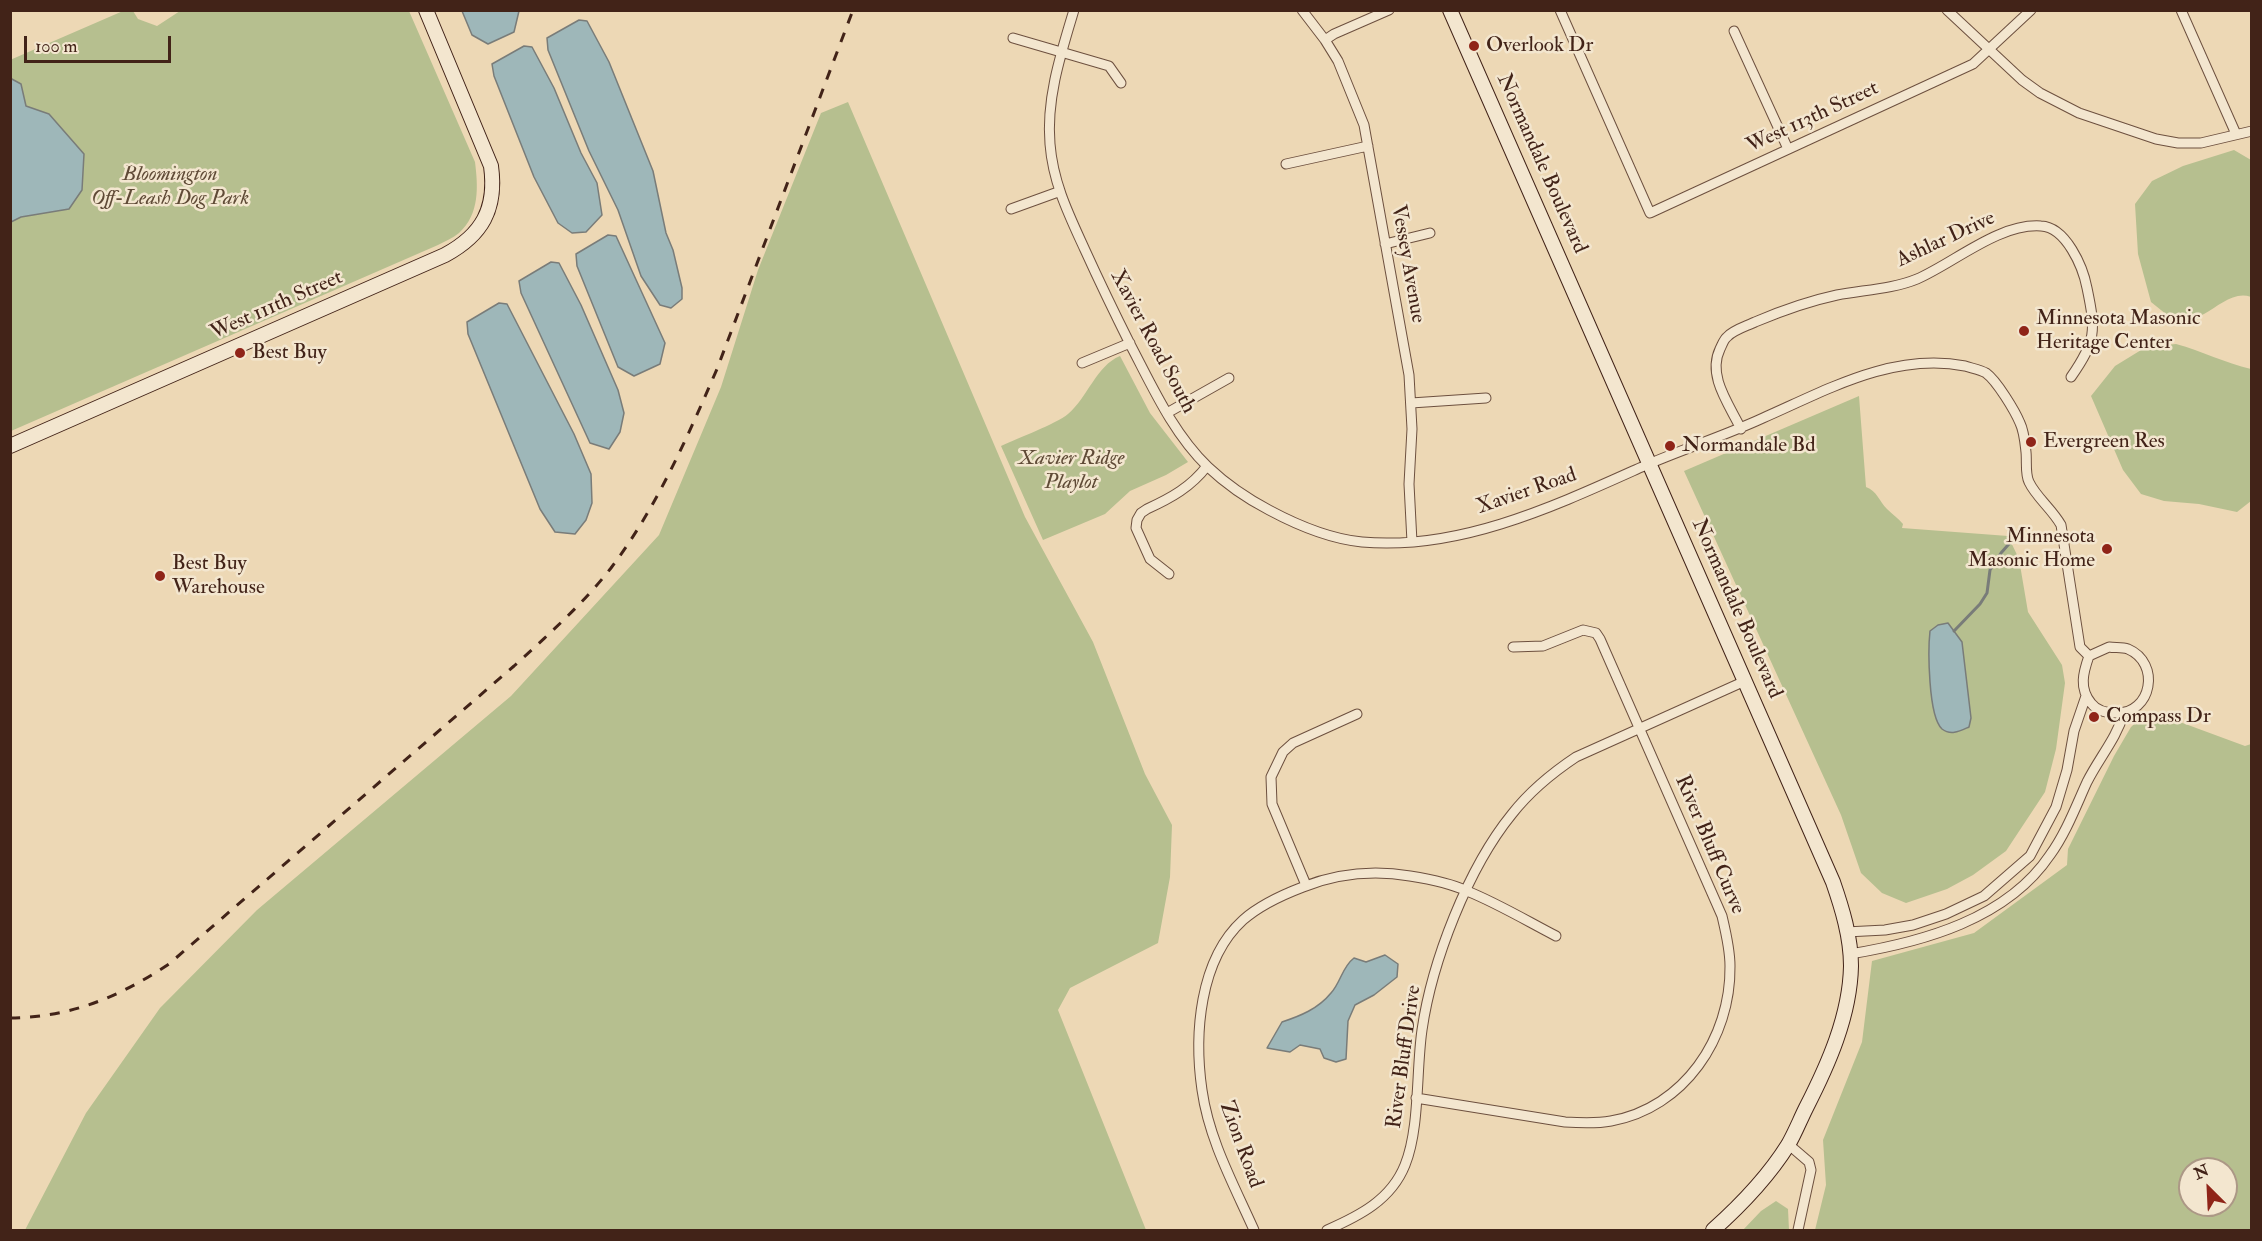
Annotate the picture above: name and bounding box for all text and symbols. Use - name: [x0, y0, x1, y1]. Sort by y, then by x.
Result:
- scale bar: [27, 24, 174, 62]
- place label: Overlook Dr: [1486, 33, 1593, 59]
- text: 100 m: [35, 35, 78, 58]
- marker: Overlook Dr: [1467, 39, 1481, 53]
- street label: Normandale Boulevard: [1490, 70, 1592, 258]
- street label: West 113th Street: [1743, 76, 1883, 160]
- park label: Bloomington Off-Leash Dog Park: [91, 162, 249, 212]
- street label: Vessey Avenue: [1384, 203, 1430, 325]
- street label: Ashlar Drive: [1893, 206, 1999, 274]
- street label: West 111th Street: [207, 266, 347, 346]
- street label: Xavier Road South: [1104, 266, 1200, 418]
- place label: Minnesota Masonic Heritage Center: [2036, 306, 2200, 356]
- marker: Minnesota Masonic Heritage Center: [2017, 324, 2031, 338]
- place label: Best Buy: [252, 340, 327, 366]
- marker: Best Buy: [233, 346, 247, 360]
- place label: Evergreen Res: [2043, 429, 2165, 455]
- place label: Normandale Bd: [1682, 433, 1816, 459]
- marker: Evergreen Res: [2024, 435, 2038, 449]
- marker: Normandale Bd: [1663, 439, 1677, 453]
- park label: Xavier Ridge Playlot: [1018, 446, 1124, 496]
- street label: Xavier Road: [1474, 463, 1580, 521]
- street label: Normandale Boulevard: [1685, 515, 1787, 703]
- place label: Minnesota Masonic Home: [1968, 524, 2095, 574]
- marker: Minnesota Masonic Home: [2100, 542, 2114, 556]
- place label: Best Buy Warehouse: [172, 551, 265, 601]
- marker: Best Buy Warehouse: [153, 569, 167, 583]
- place label: Compass Dr: [2106, 704, 2211, 730]
- marker: Compass Dr: [2087, 710, 2101, 724]
- street label: River Bluff Curve: [1668, 772, 1750, 918]
- street label: River Bluff Drive: [1382, 984, 1428, 1130]
- street label: Zion Road: [1213, 1098, 1267, 1192]
- north arrow: [2178, 1157, 2238, 1217]
- text: N: [2191, 1160, 2212, 1184]

